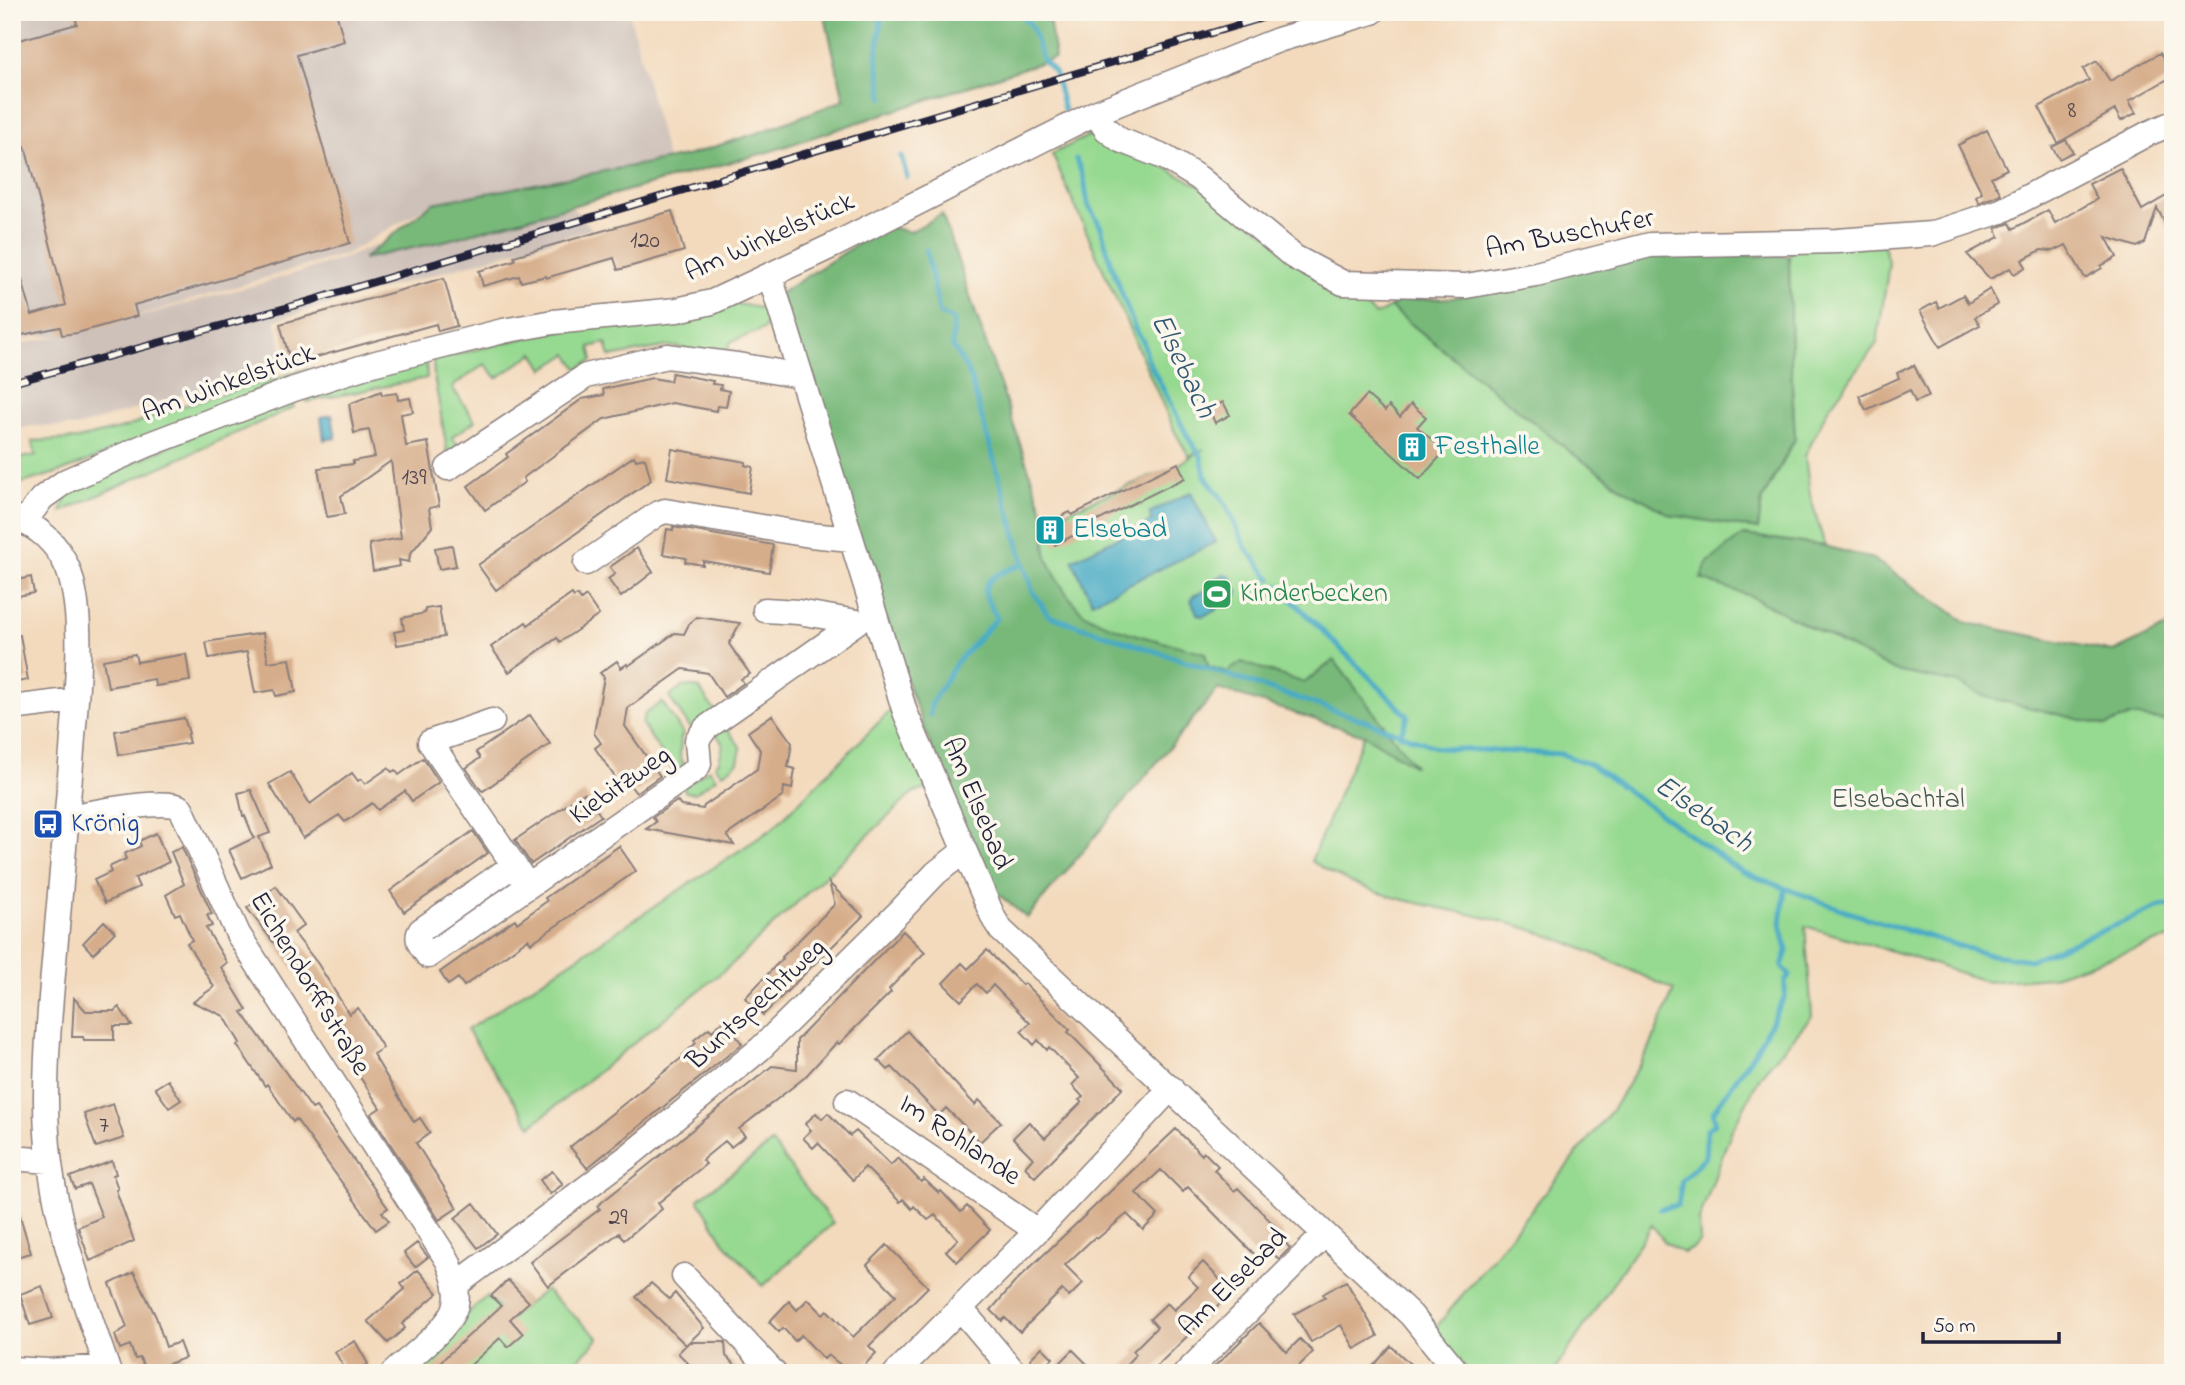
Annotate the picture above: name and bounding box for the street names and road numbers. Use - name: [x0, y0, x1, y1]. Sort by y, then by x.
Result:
- street label: Am Winkelstück: [679, 182, 862, 294]
- street label: Am Buschufer: [1482, 199, 1658, 271]
- street label: Am Winkelstück: [137, 333, 322, 434]
- street label: Am Elsebad: [930, 732, 1022, 877]
- street label: Kiebitzweg: [562, 736, 680, 836]
- street label: Eichendorffstraße: [238, 884, 380, 1084]
- street label: Buntspechtweg: [677, 929, 836, 1082]
- street label: Im Rohlande: [890, 1085, 1029, 1197]
- street label: Am Elsebad: [1170, 1219, 1298, 1347]

